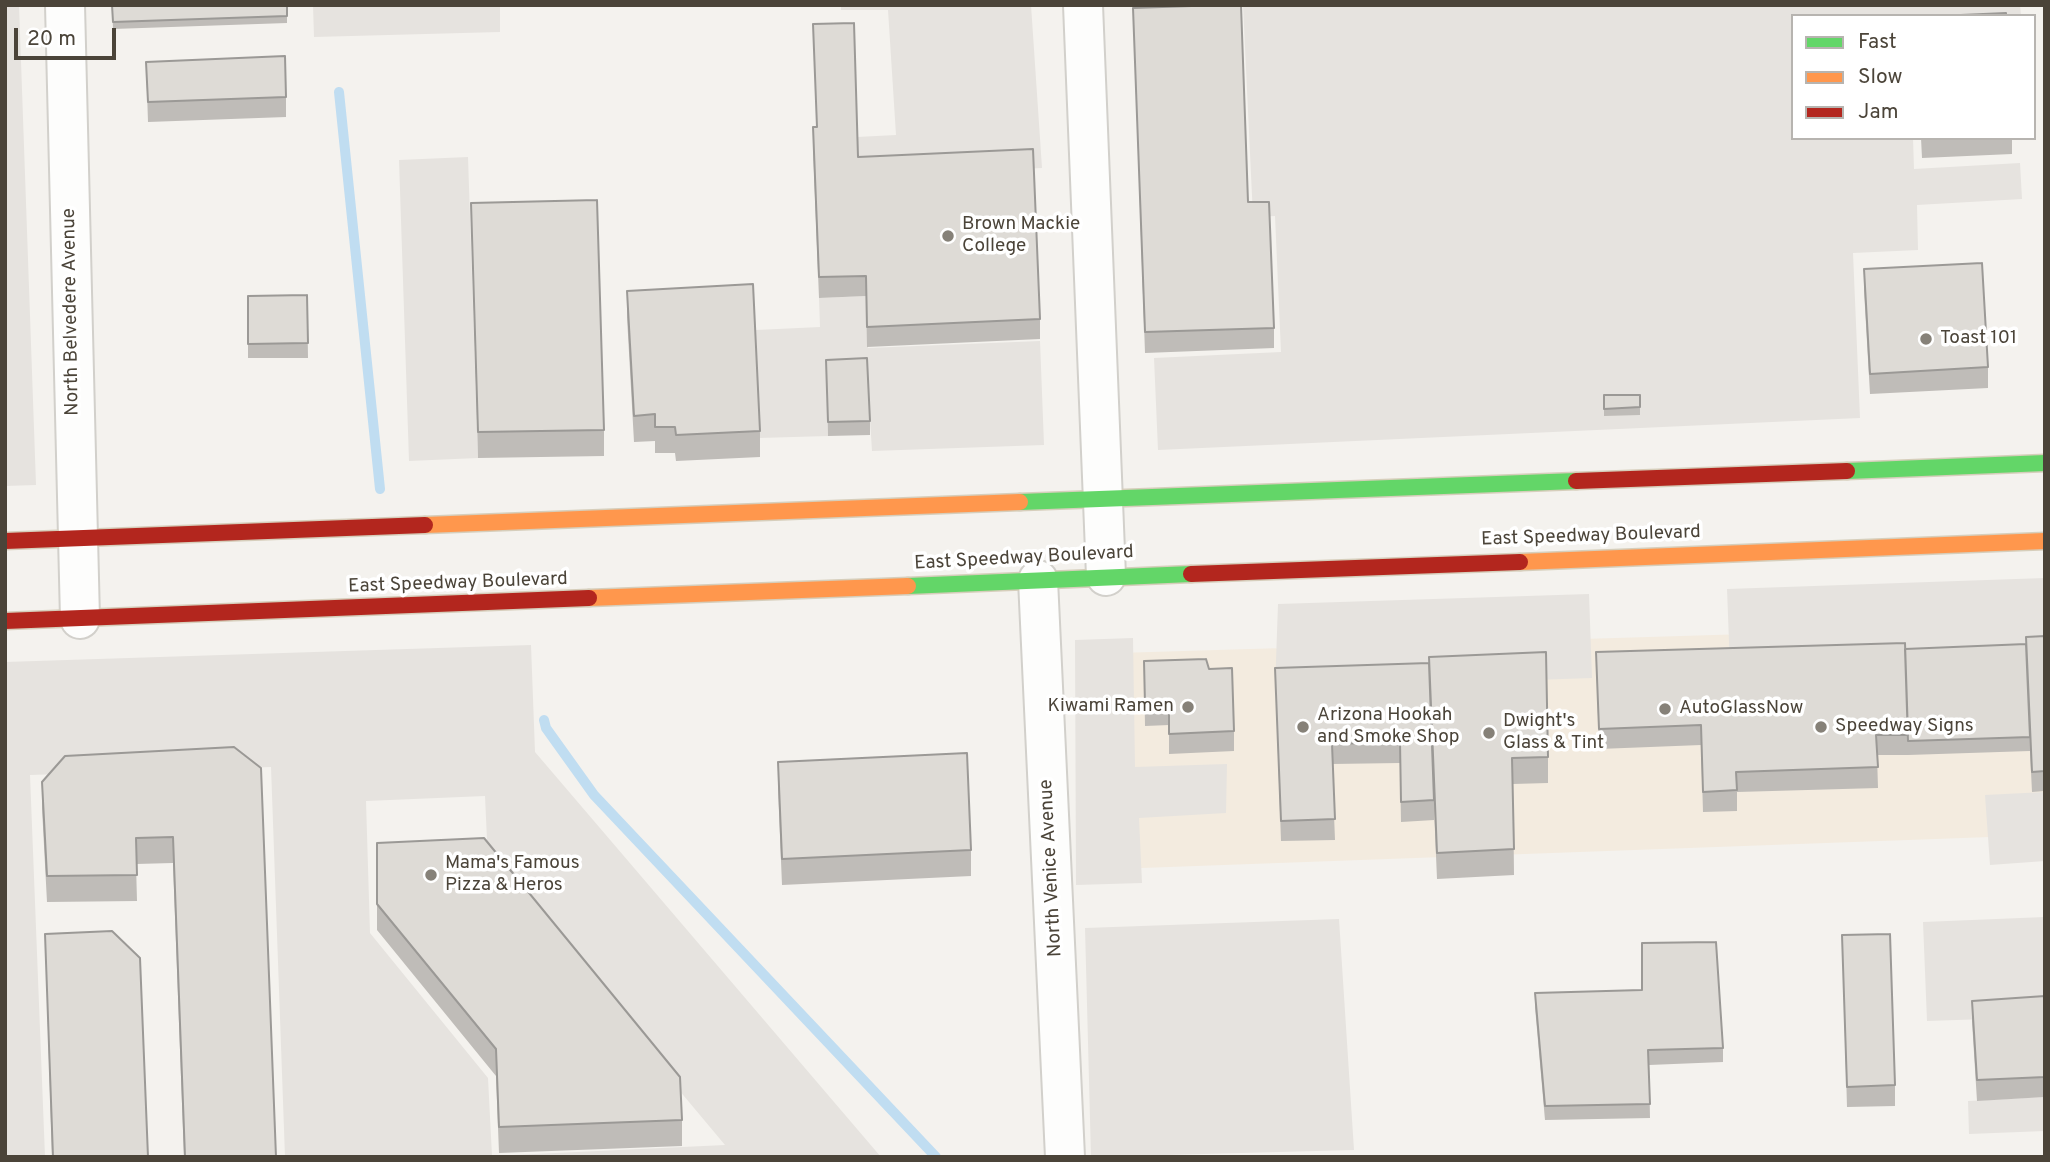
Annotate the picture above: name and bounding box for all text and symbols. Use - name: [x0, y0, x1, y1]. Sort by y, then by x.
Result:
- scale bar: [18, 14, 119, 58]
- legend: [1791, 14, 2036, 140]
- text: 20 m: [27, 26, 76, 53]
- text: Fast: [1858, 29, 1897, 56]
- text: Slow: [1858, 64, 1903, 91]
- text: Jam: [1858, 99, 1899, 126]
- street label: North Belvedere Avenue: [59, 208, 85, 416]
- place label: Brown Mackie College: [962, 214, 1080, 258]
- marker: Brown Mackie College: [940, 228, 956, 244]
- place label: Toast 101: [1940, 328, 2017, 350]
- marker: Toast 101: [1918, 331, 1934, 347]
- street label: East Speedway Boulevard: [1481, 522, 1701, 552]
- street label: East Speedway Boulevard: [914, 542, 1134, 576]
- street label: East Speedway Boulevard: [348, 569, 568, 599]
- place label: Kiwami Ramen: [1047, 696, 1174, 718]
- place label: AutoGlassNow: [1679, 698, 1803, 720]
- marker: Kiwami Ramen: [1180, 699, 1196, 715]
- marker: AutoGlassNow: [1657, 701, 1673, 717]
- place label: Arizona Hookah and Smoke Shop: [1317, 705, 1460, 749]
- place label: Dwight's Glass & Tint: [1503, 711, 1604, 755]
- place label: Speedway Signs: [1835, 716, 1974, 738]
- marker: Arizona Hookah and Smoke Shop: [1295, 719, 1311, 735]
- marker: Speedway Signs: [1813, 719, 1829, 735]
- marker: Dwight's Glass & Tint: [1481, 725, 1497, 741]
- street label: North Venice Avenue: [1036, 779, 1068, 957]
- place label: Mama's Famous Pizza & Heros: [445, 853, 580, 897]
- marker: Mama's Famous Pizza & Heros: [423, 867, 439, 883]

